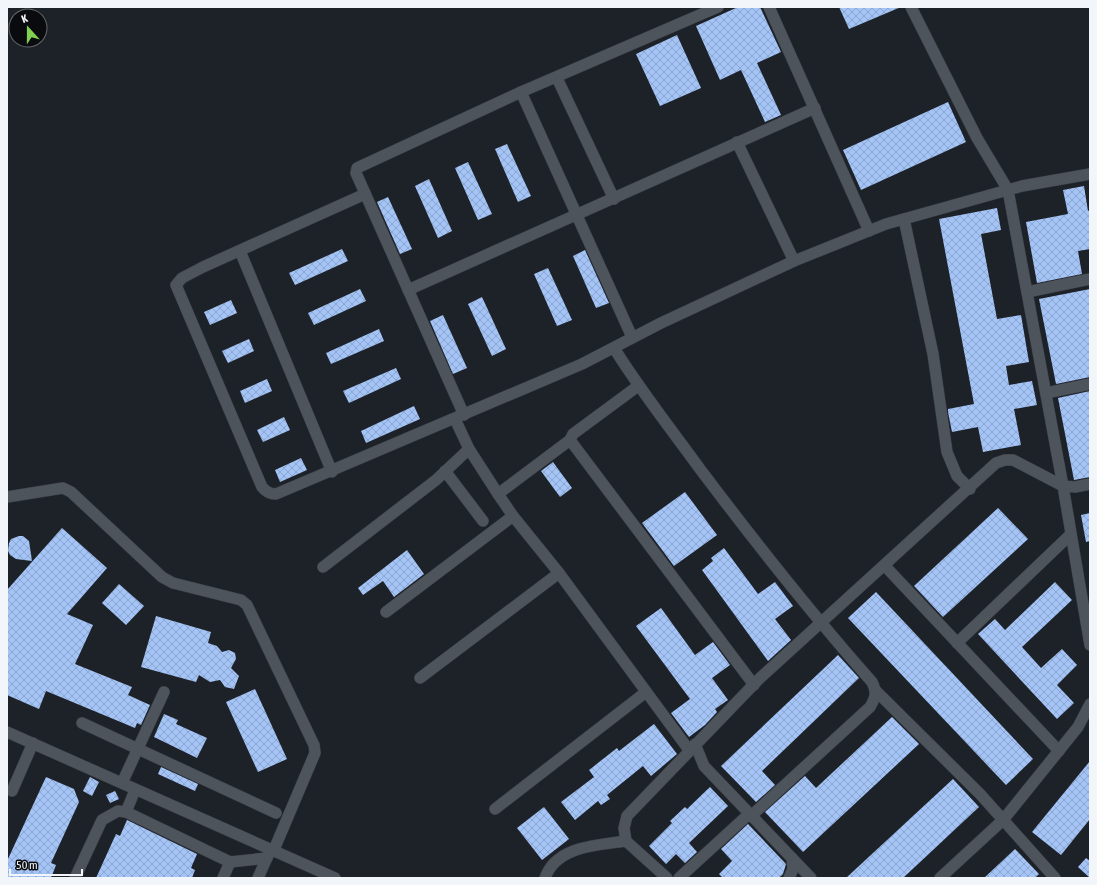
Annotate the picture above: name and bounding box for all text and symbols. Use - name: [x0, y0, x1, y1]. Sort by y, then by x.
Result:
- north arrow: [8, 8, 48, 48]
- text: K: [20, 12, 30, 25]
- scale bar: [10, 851, 82, 877]
- text: 50 m: [16, 858, 38, 872]

